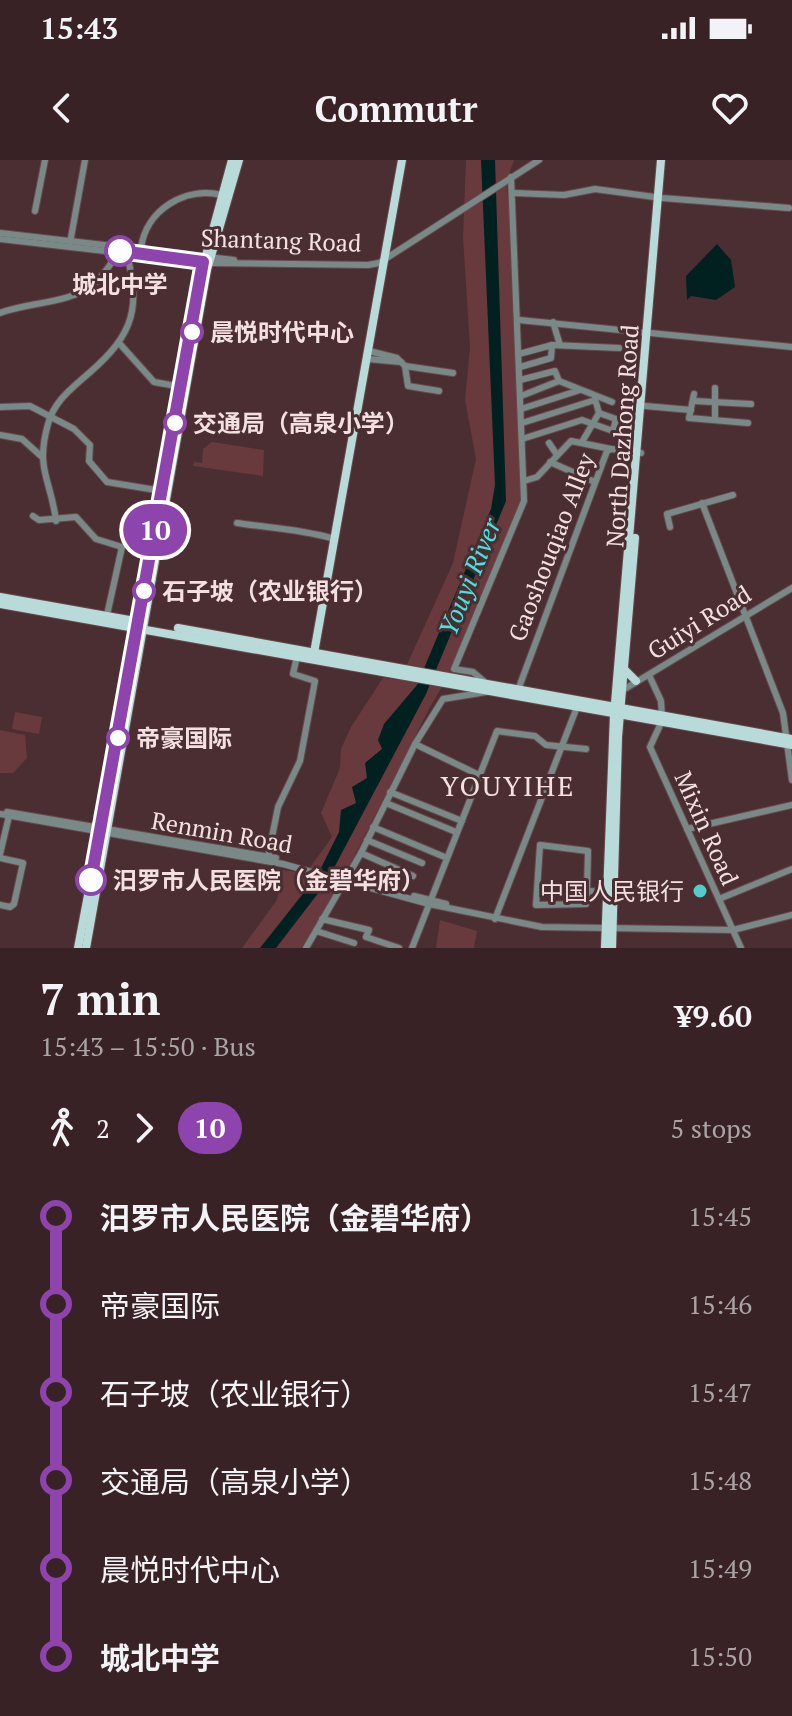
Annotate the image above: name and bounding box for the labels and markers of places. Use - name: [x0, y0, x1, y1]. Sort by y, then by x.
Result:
- marker: 城北中学: [105, 236, 135, 266]
- place label: 城北中学: [72, 268, 168, 300]
- place label: 晨悦时代中心: [210, 316, 354, 348]
- marker: 晨悦时代中心: [181, 321, 203, 343]
- place label: 交通局（高泉小学）: [193, 407, 409, 439]
- marker: 交通局（高泉小学）: [164, 412, 186, 434]
- place label: 石子坡（农业银行）: [162, 575, 378, 607]
- marker: 石子坡（农业银行）: [133, 580, 155, 602]
- place label: 帝豪国际: [136, 722, 232, 754]
- marker: 帝豪国际: [107, 727, 129, 749]
- place label: 汨罗市人民医院（金碧华府）: [113, 864, 425, 896]
- marker: 汨罗市人民医院（金碧华府）: [76, 865, 106, 895]
- place label: 中国人民银行: [540, 875, 684, 907]
- marker: 中国人民银行: [691, 882, 709, 900]

